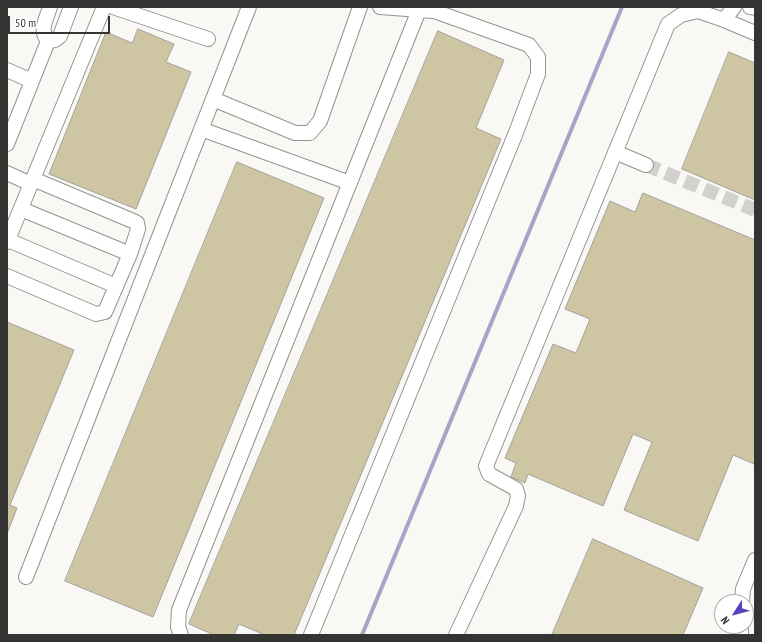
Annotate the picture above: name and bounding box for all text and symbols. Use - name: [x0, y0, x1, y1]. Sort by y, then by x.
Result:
- scale bar: [10, 8, 112, 34]
- text: 50 m: [15, 15, 36, 30]
- north arrow: [714, 594, 754, 634]
- text: N: [718, 614, 733, 627]

